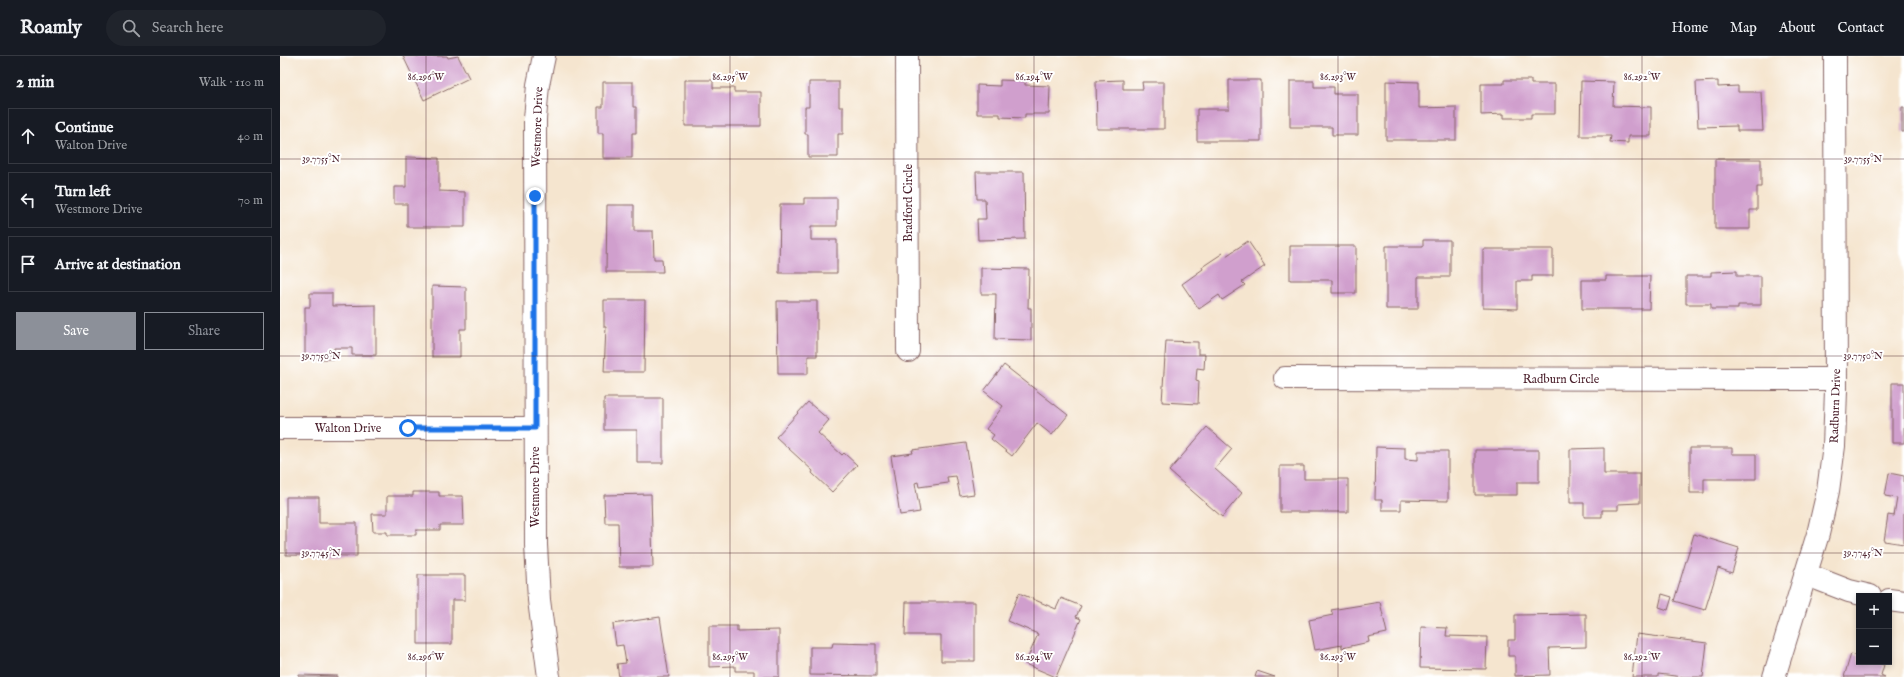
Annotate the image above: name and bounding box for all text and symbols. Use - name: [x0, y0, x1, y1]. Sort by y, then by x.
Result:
- search box: [106, 10, 386, 46]
- text: Roamly: [20, 16, 82, 40]
- icon: search: [120, 17, 142, 39]
- text: Search here: [152, 18, 223, 37]
- text: Home: [1672, 19, 1708, 37]
- text: Map: [1730, 19, 1757, 37]
- text: About: [1779, 19, 1815, 37]
- text: Contact: [1837, 19, 1884, 37]
- text: 86.296°W: [408, 71, 445, 84]
- text: 86.295°W: [712, 71, 748, 84]
- text: 86.294°W: [1016, 71, 1053, 84]
- text: 86.293°W: [1320, 71, 1356, 84]
- text: 86.292°W: [1624, 71, 1661, 84]
- text: 2 min: [16, 72, 54, 93]
- text: Walk · 110 m: [199, 74, 264, 91]
- street label: Westmore Drive: [529, 86, 546, 168]
- text: Continue: [55, 118, 113, 137]
- icon: ahead: [17, 125, 39, 147]
- text: 40 m: [237, 128, 263, 145]
- text: Walton Drive: [55, 137, 127, 154]
- text: 39.7755°N: [302, 153, 340, 166]
- text: 39.7755°N: [1844, 153, 1882, 166]
- street label: Bradford Circle: [901, 163, 916, 242]
- text: Turn left: [55, 182, 111, 201]
- route end: [526, 187, 544, 205]
- icon: left: [17, 189, 39, 211]
- text: 70 m: [238, 192, 263, 209]
- text: Westmore Drive: [55, 201, 143, 218]
- icon: arrive: [17, 253, 39, 275]
- text: Arrive at destination: [55, 255, 181, 274]
- button: Save: [16, 312, 136, 350]
- button: Share: [144, 312, 264, 350]
- text: 39.7750°N: [301, 350, 341, 363]
- text: 39.7750°N: [1843, 350, 1883, 363]
- street label: Radburn Drive: [1827, 368, 1844, 444]
- street label: Radburn Circle: [1523, 372, 1600, 387]
- route start: [399, 419, 417, 437]
- street label: Walton Drive: [315, 421, 382, 436]
- street label: Westmore Drive: [528, 446, 543, 527]
- text: 39.7745°N: [301, 547, 341, 560]
- text: 39.7745°N: [1843, 547, 1883, 560]
- map controls: [1856, 593, 1892, 665]
- button: +: [1856, 593, 1892, 629]
- button: −: [1856, 629, 1892, 665]
- text: 86.296°W: [408, 651, 445, 664]
- text: 86.295°W: [712, 651, 748, 664]
- text: 86.294°W: [1016, 651, 1053, 664]
- text: 86.293°W: [1320, 651, 1356, 664]
- text: 86.292°W: [1624, 651, 1661, 664]

